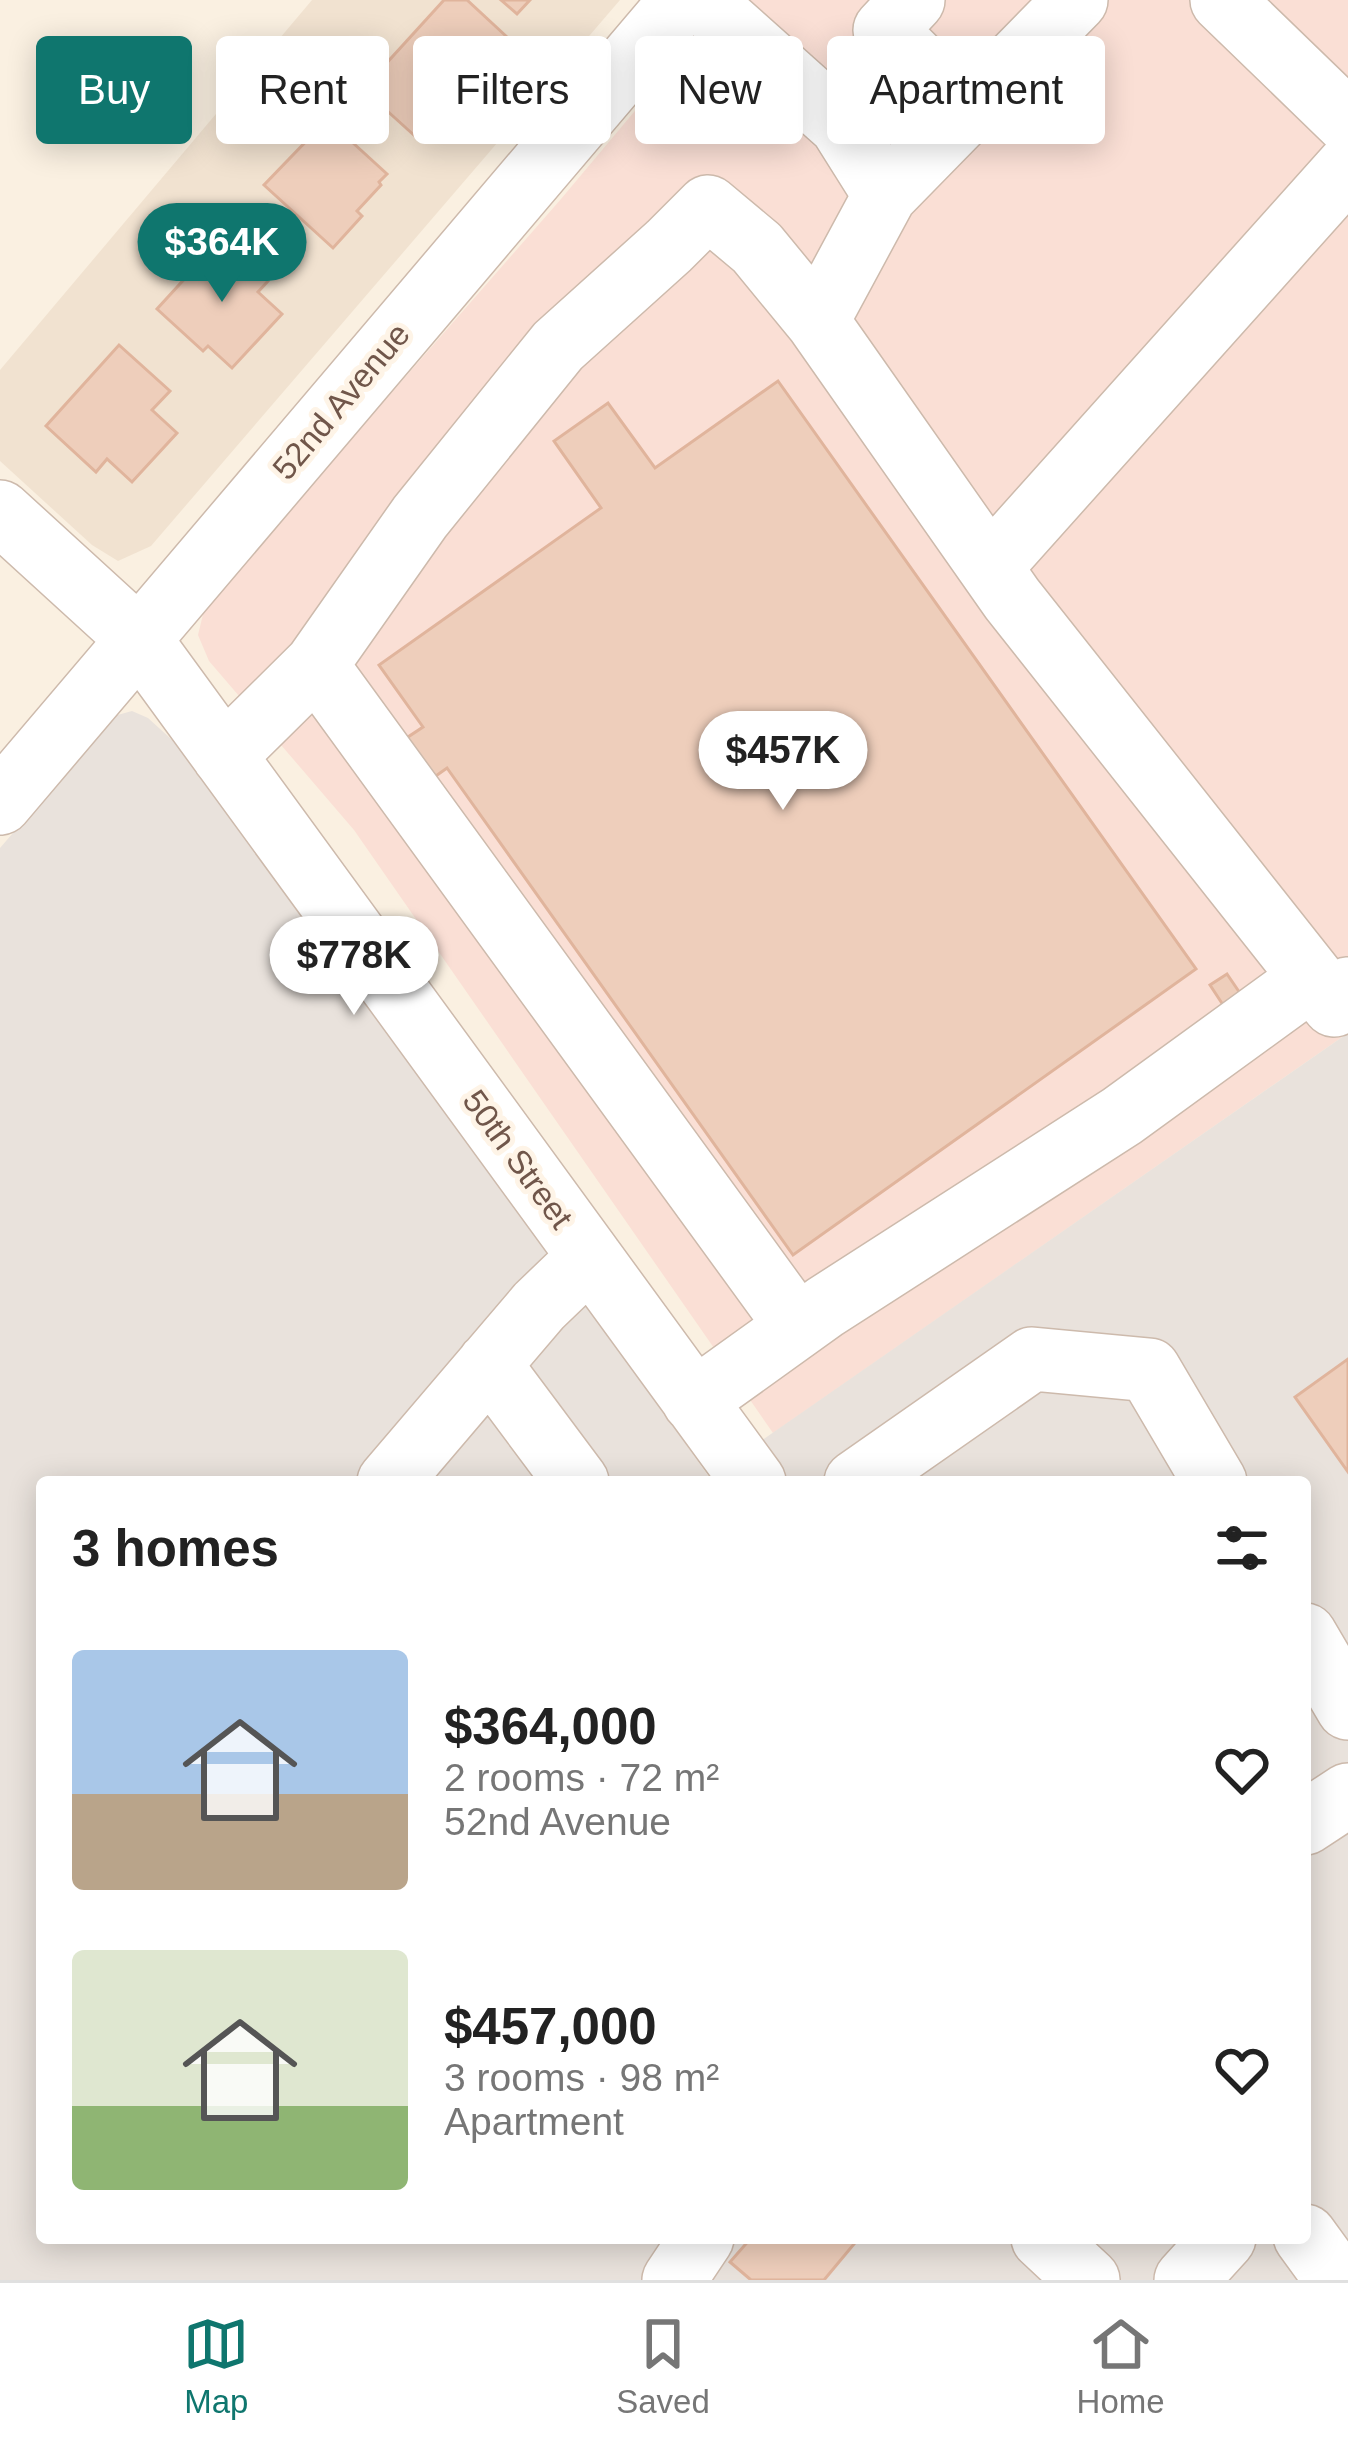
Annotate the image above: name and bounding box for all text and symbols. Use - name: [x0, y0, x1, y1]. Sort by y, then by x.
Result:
- chip: Buy: [36, 36, 192, 144]
- chip: Rent: [216, 36, 389, 144]
- chip: Filters: [413, 36, 611, 144]
- chip: New: [635, 36, 803, 144]
- chip: Apartment: [827, 36, 1105, 144]
- pin: $364K: [138, 203, 306, 305]
- text: $364K: [165, 220, 279, 263]
- street label: 52nd Avenue: [265, 316, 417, 486]
- pin: $457K: [699, 711, 867, 813]
- text: $457K: [726, 728, 840, 771]
- pin: $778K: [270, 916, 438, 1018]
- text: $778K: [297, 933, 411, 976]
- street label: 50th Street: [456, 1083, 580, 1235]
- icon: filters: [1209, 1515, 1275, 1581]
- text: 3 homes: [72, 1520, 279, 1577]
- icon: home: [168, 1698, 312, 1842]
- text: $364,000: [444, 1698, 657, 1755]
- icon: heart: [1209, 1737, 1275, 1803]
- text: 2 rooms · 72 m²: [444, 1756, 719, 1799]
- text: 52nd Avenue: [444, 1800, 671, 1843]
- icon: home: [168, 1998, 312, 2142]
- text: $457,000: [444, 1998, 657, 2055]
- icon: heart: [1209, 2037, 1275, 2103]
- text: 3 rooms · 98 m²: [444, 2056, 719, 2099]
- text: Apartment: [444, 2100, 624, 2143]
- tab: Map: [183, 2311, 249, 2421]
- tab: Saved: [616, 2311, 710, 2421]
- tab: Home: [1077, 2311, 1165, 2421]

